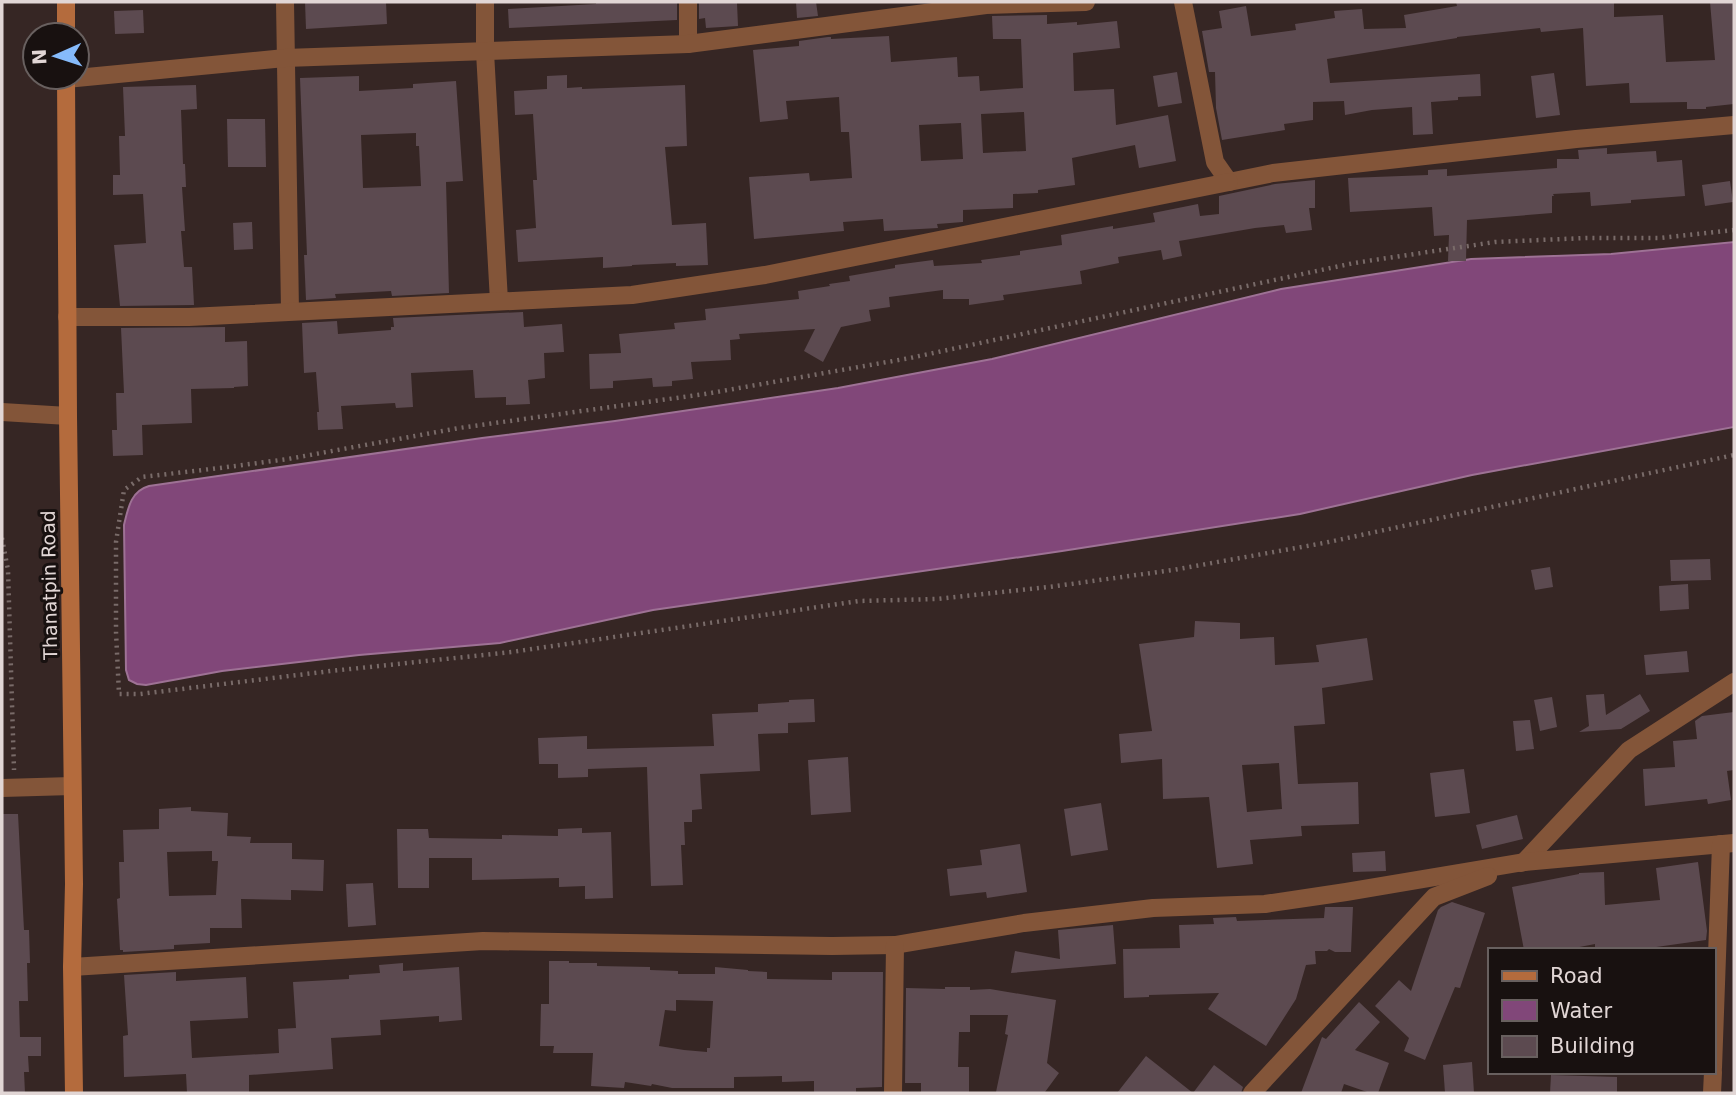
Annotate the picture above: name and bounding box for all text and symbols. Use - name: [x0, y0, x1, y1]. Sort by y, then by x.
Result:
- north arrow: [21, 21, 91, 91]
- text: N: [28, 48, 50, 65]
- street label: Thanatpin Road: [37, 510, 61, 661]
- legend: [1488, 948, 1715, 1074]
- text: Road: [1550, 964, 1603, 988]
- text: Water: [1550, 999, 1612, 1023]
- text: Building: [1550, 1034, 1635, 1058]

